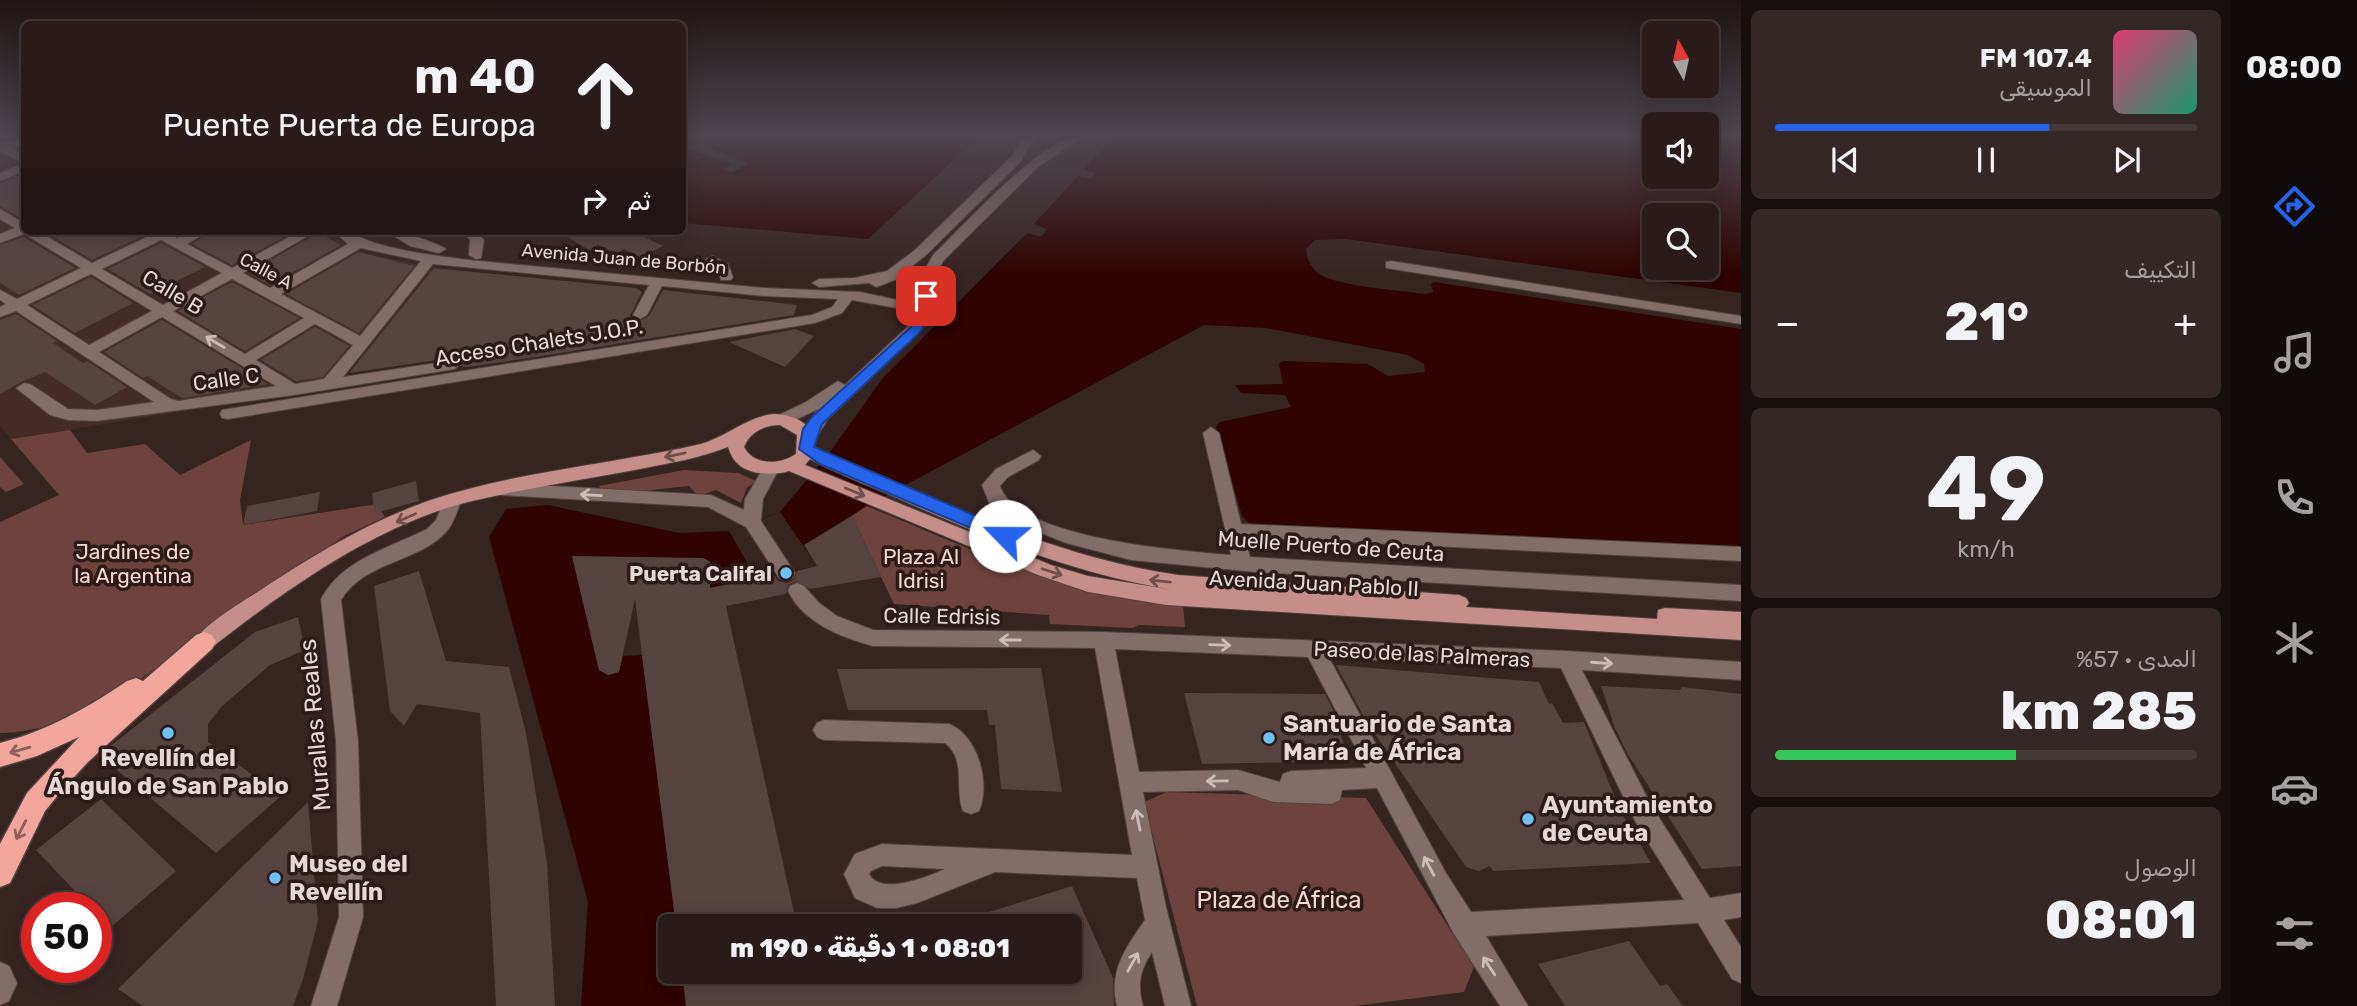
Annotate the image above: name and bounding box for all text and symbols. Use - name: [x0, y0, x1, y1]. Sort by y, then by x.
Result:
- north arrow: [1642, 21, 1718, 98]
- map controls: [1642, 21, 1719, 280]
- text: 107.4 FM: [1980, 43, 2092, 74]
- text: 40 m: [414, 47, 536, 105]
- text: 08:00: [2246, 48, 2342, 86]
- icon: ahead: [560, 49, 651, 140]
- text: الموسيقى: [1999, 74, 2092, 102]
- text: Puente Puerta de Europa: [163, 106, 536, 144]
- button: sound: [1642, 112, 1719, 189]
- icon: previous: [1826, 141, 1864, 179]
- icon: pause: [1967, 141, 2005, 179]
- icon: next: [2108, 141, 2146, 179]
- icon: right: [575, 182, 613, 220]
- icon: directions: [2270, 182, 2319, 231]
- text: ثم: [627, 186, 651, 217]
- button: search: [1642, 203, 1719, 280]
- street label: Avenida Juan de Borbón: [521, 239, 727, 279]
- street label: Calle A: [236, 248, 296, 294]
- text: التكييف: [2124, 256, 2197, 284]
- street label: Calle B: [138, 264, 208, 320]
- pin: [896, 266, 956, 326]
- icon: arrive: [907, 277, 945, 315]
- text: 21°: [1944, 291, 2029, 353]
- text: −: [1775, 300, 1800, 346]
- text: +: [2173, 300, 2197, 346]
- street label: Acceso Chalets J.O.P.: [433, 313, 645, 371]
- icon: music: [2270, 328, 2319, 377]
- one-way arrow: [205, 334, 225, 348]
- street label: Calle C: [191, 362, 261, 396]
- text: 49: [1926, 435, 2046, 543]
- one-way arrow: [664, 449, 687, 463]
- icon: phone: [2270, 473, 2319, 522]
- one-way arrow: [844, 486, 865, 499]
- one-way arrow: [579, 489, 602, 502]
- position arrow: [968, 499, 1042, 573]
- one-way arrow: [396, 512, 417, 525]
- street label: Muelle Puerto de Ceuta: [1217, 526, 1445, 566]
- text: km/h: [1957, 535, 2015, 563]
- park label: Jardines de la Argentina: [74, 539, 192, 588]
- park label: Plaza Al Idrisi: [883, 544, 959, 593]
- place label: Puerta Califal: [629, 561, 772, 586]
- marker: Puerta Califal: [778, 565, 794, 581]
- street label: Avenida Juan Pablo II: [1209, 565, 1419, 601]
- one-way arrow: [1041, 567, 1063, 579]
- one-way arrow: [1149, 575, 1171, 588]
- street label: Calle Edrisis: [883, 602, 1001, 630]
- icon: climate: [2270, 618, 2319, 667]
- one-way arrow: [999, 633, 1022, 646]
- street label: Paseo de las Palmeras: [1313, 636, 1531, 672]
- street label: Murallas Reales: [294, 638, 336, 812]
- one-way arrow: [1208, 638, 1231, 651]
- text: المدى · 57%: [2076, 645, 2197, 673]
- one-way arrow: [1591, 656, 1614, 669]
- text: 285 km: [2000, 680, 2197, 742]
- place label: Santuario de Santa María de África: [1283, 710, 1512, 766]
- marker: Revellín del Ángulo de San Pablo: [160, 725, 176, 741]
- marker: Santuario de Santa María de África: [1261, 730, 1277, 746]
- one-way arrow: [9, 744, 31, 757]
- place label: Revellín del Ángulo de San Pablo: [47, 744, 289, 800]
- icon: car: [2270, 764, 2319, 813]
- one-way arrow: [1205, 774, 1228, 788]
- place label: Ayuntamiento de Ceuta: [1542, 791, 1713, 847]
- one-way arrow: [1130, 809, 1144, 832]
- marker: Ayuntamiento de Ceuta: [1520, 811, 1536, 827]
- one-way arrow: [14, 819, 28, 840]
- place label: Museo del Revellín: [289, 850, 408, 906]
- text: الوصول: [2125, 854, 2197, 882]
- one-way arrow: [1422, 856, 1436, 876]
- marker: Museo del Revellín: [267, 870, 283, 886]
- park label: Plaza de África: [1196, 886, 1362, 914]
- text: 08:01: [2045, 889, 2197, 951]
- speed limit sign: 50: [21, 892, 112, 983]
- icon: filters: [2270, 909, 2319, 958]
- text: 08:01 · 1 دقيقة · 190 m: [730, 933, 1010, 964]
- one-way arrow: [1126, 952, 1140, 972]
- one-way arrow: [1481, 956, 1495, 976]

